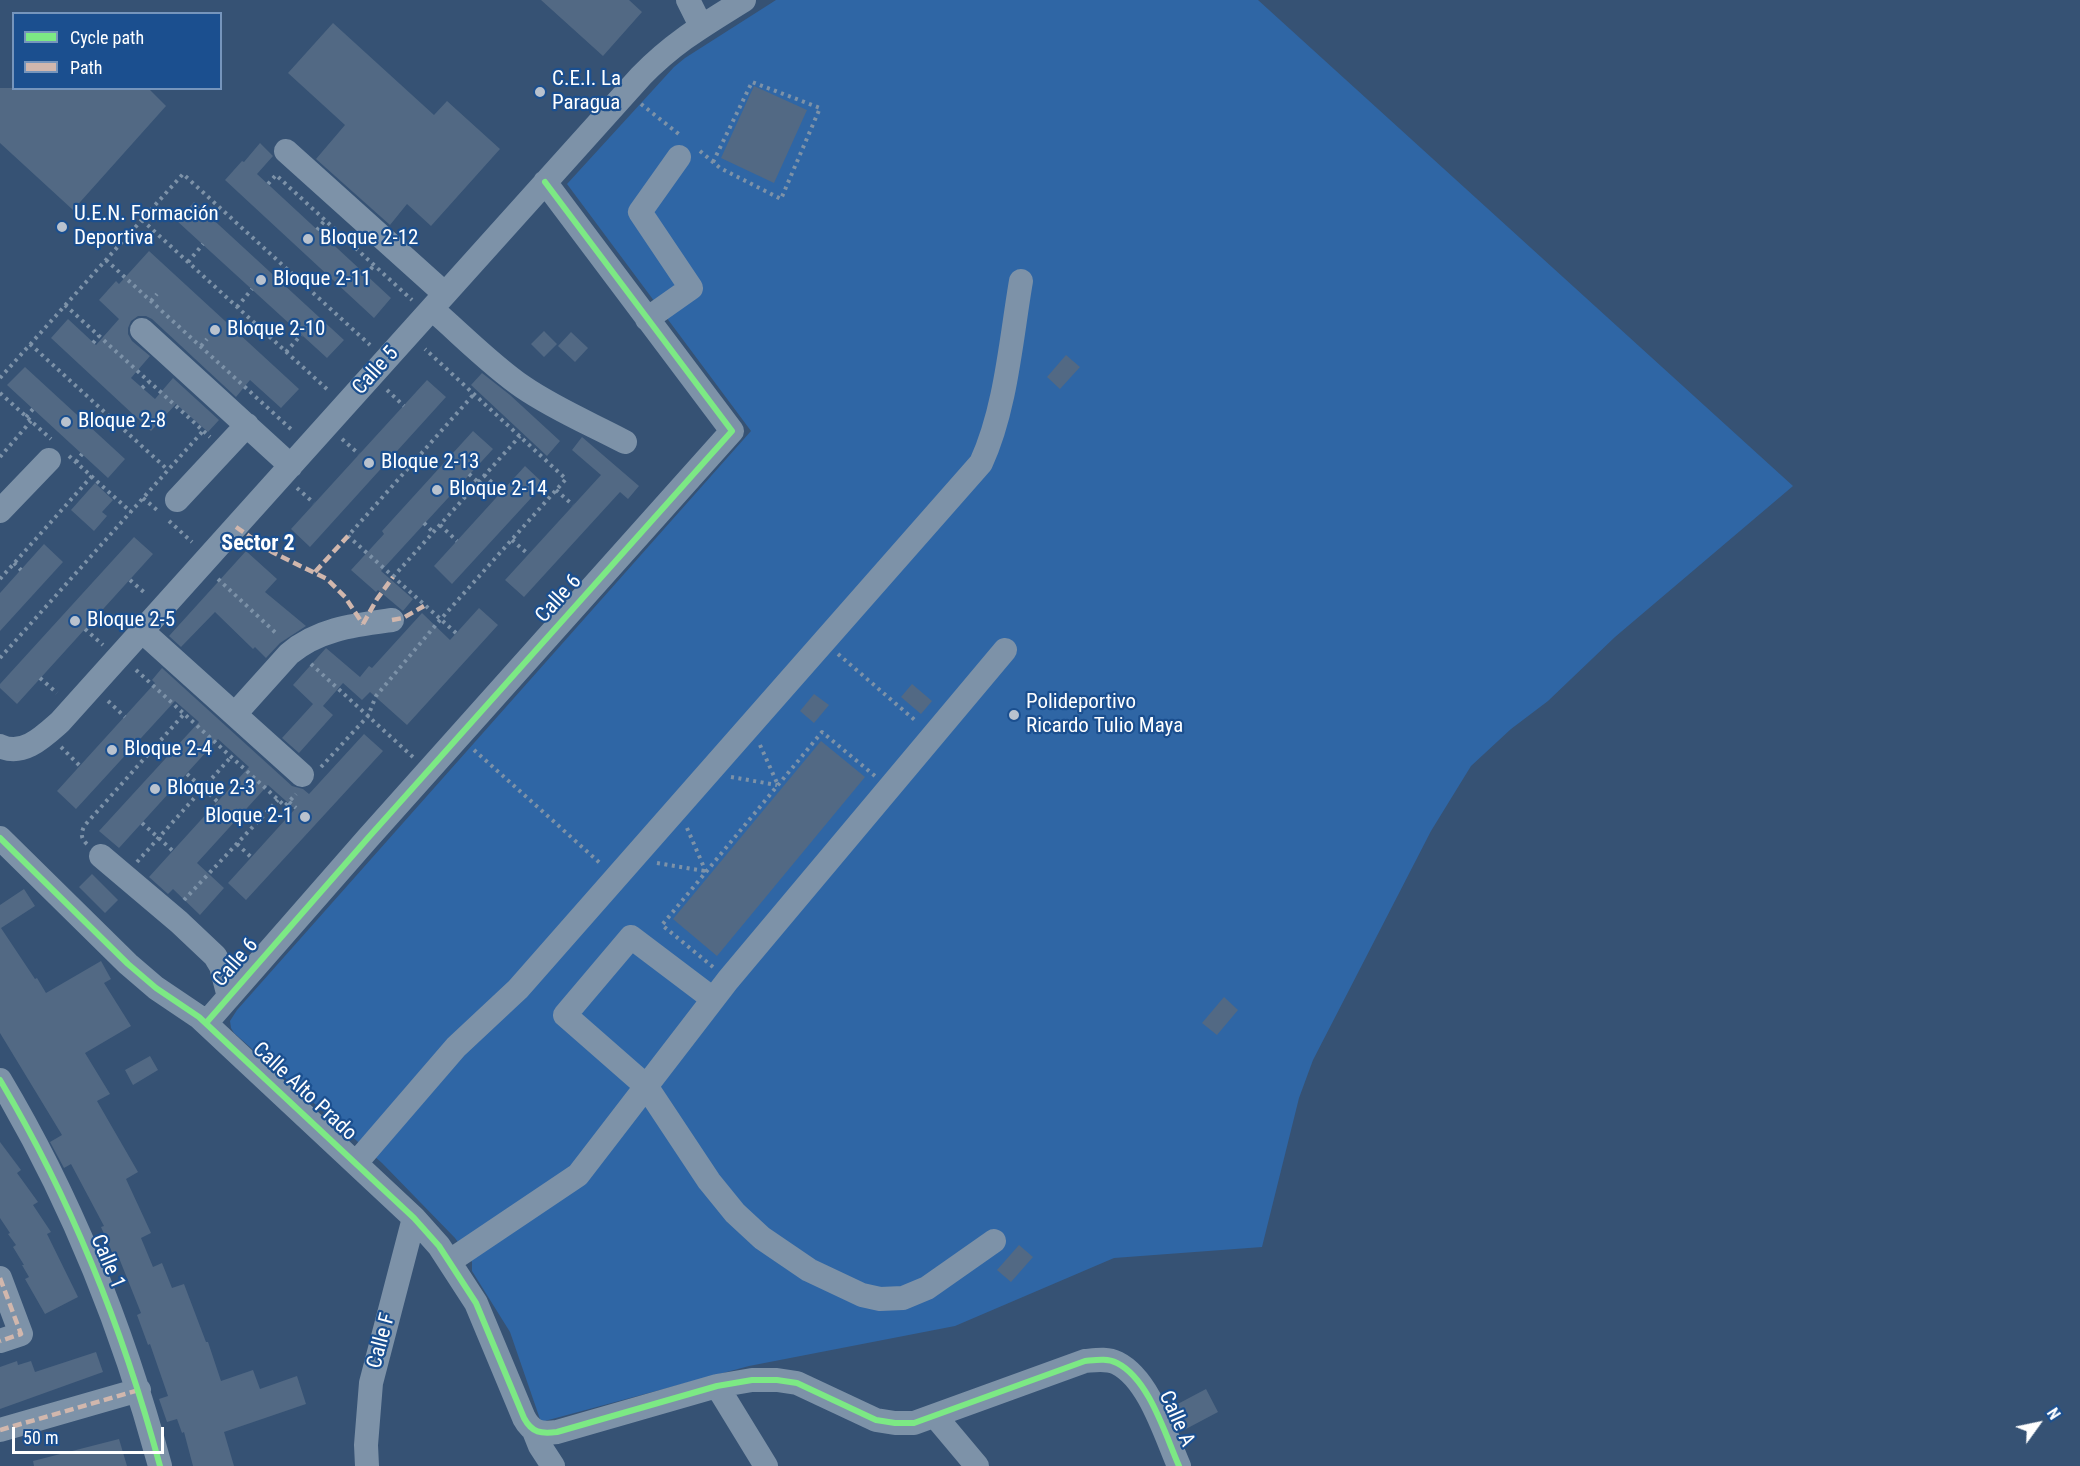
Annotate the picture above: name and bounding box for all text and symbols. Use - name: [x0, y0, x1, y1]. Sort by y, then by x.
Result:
- legend: [12, 12, 222, 90]
- text: Cycle path: [70, 27, 144, 48]
- text: Path: [70, 57, 103, 78]
- place label: C.E.I. La Paragua: [552, 67, 621, 117]
- marker: C.E.I. La Paragua: [533, 85, 547, 99]
- place label: U.E.N. Formación Deportiva: [74, 202, 219, 252]
- marker: U.E.N. Formación Deportiva: [55, 220, 69, 234]
- place label: Bloque 2-12: [320, 226, 418, 252]
- marker: Bloque 2-12: [301, 232, 315, 246]
- place label: Bloque 2-11: [273, 267, 371, 293]
- marker: Bloque 2-11: [254, 273, 268, 287]
- place label: Bloque 2-10: [227, 317, 325, 343]
- marker: Bloque 2-10: [208, 323, 222, 337]
- street label: Calle 5: [348, 342, 404, 400]
- place label: Bloque 2-8: [78, 409, 166, 435]
- marker: Bloque 2-8: [59, 415, 73, 429]
- place label: Bloque 2-13: [381, 450, 479, 476]
- marker: Bloque 2-13: [362, 456, 376, 470]
- place label: Bloque 2-14: [449, 477, 547, 503]
- marker: Bloque 2-14: [430, 483, 444, 497]
- district label: Sector 2: [221, 531, 295, 557]
- street label: Calle 6: [531, 570, 587, 628]
- place label: Bloque 2-5: [87, 608, 175, 634]
- marker: Bloque 2-5: [68, 614, 82, 628]
- place label: Polideportivo Ricardo Tulio Maya: [1026, 690, 1183, 740]
- marker: Polideportivo Ricardo Tulio Maya: [1007, 708, 1021, 722]
- place label: Bloque 2-4: [124, 737, 212, 763]
- marker: Bloque 2-4: [105, 743, 119, 757]
- place label: Bloque 2-3: [167, 776, 255, 802]
- marker: Bloque 2-3: [148, 782, 162, 796]
- place label: Bloque 2-1: [205, 804, 293, 830]
- marker: Bloque 2-1: [298, 810, 312, 824]
- street label: Calle 6: [208, 933, 264, 993]
- street label: Calle Alto Prado: [247, 1037, 361, 1147]
- street label: Calle 1: [84, 1231, 130, 1293]
- street label: Calle F: [363, 1311, 401, 1371]
- street label: Calle A: [1153, 1387, 1199, 1451]
- north arrow: [2008, 1394, 2068, 1454]
- text: N: [2043, 1405, 2064, 1423]
- scale bar: [15, 1415, 166, 1453]
- text: 50 m: [23, 1427, 58, 1448]

